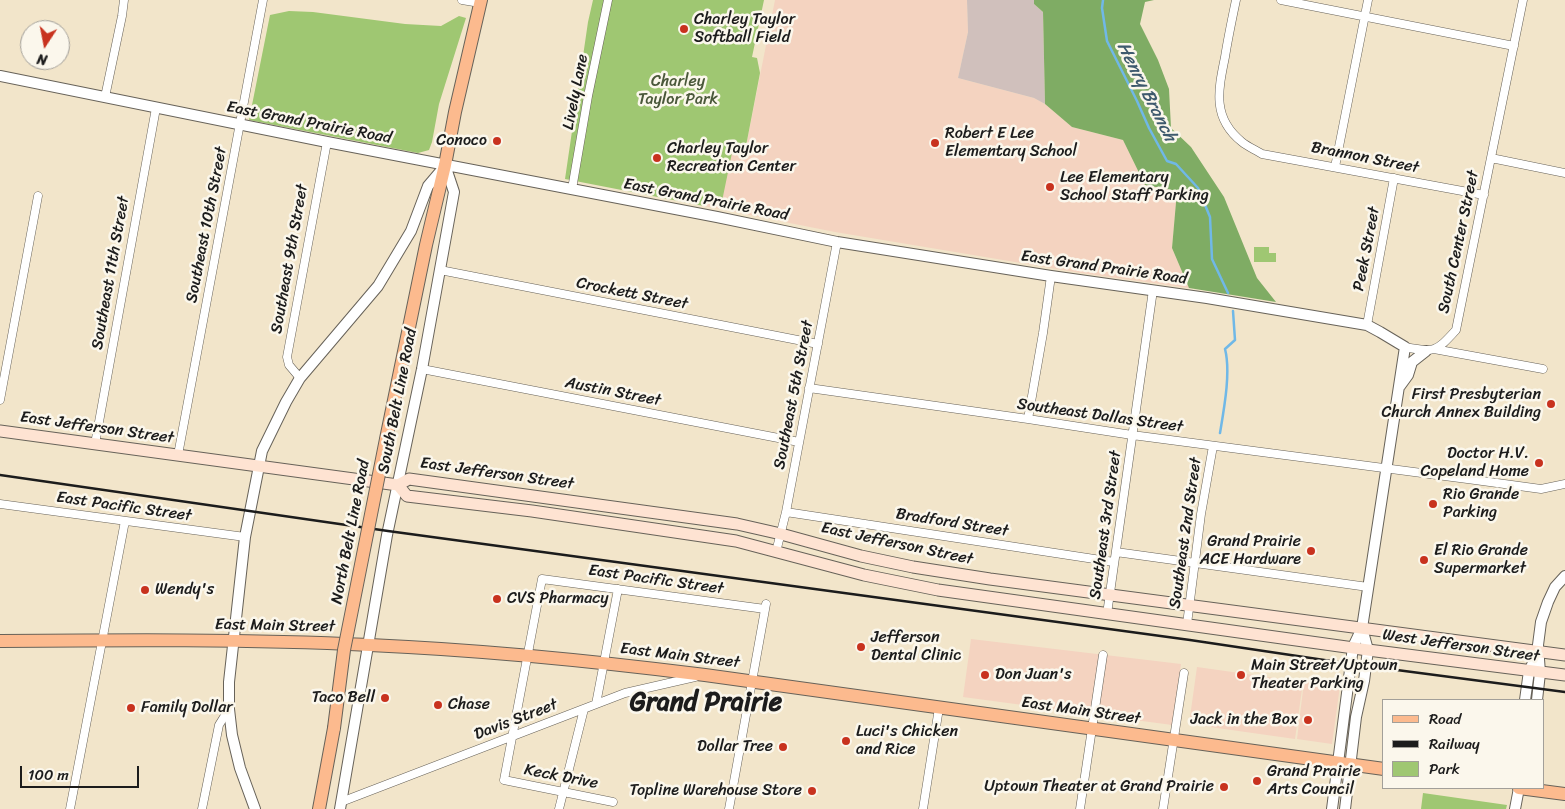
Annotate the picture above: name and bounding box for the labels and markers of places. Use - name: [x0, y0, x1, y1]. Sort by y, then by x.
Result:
- place label: Charley Taylor Softball Field: [694, 10, 795, 48]
- marker: Charley Taylor Softball Field: [678, 23, 690, 35]
- place label: Robert E Lee Elementary School: [945, 124, 1077, 162]
- place label: Conoco: [436, 131, 487, 151]
- marker: Conoco: [491, 135, 503, 147]
- marker: Robert E Lee Elementary School: [929, 137, 941, 149]
- place label: Charley Taylor Recreation Center: [667, 139, 796, 177]
- marker: Charley Taylor Recreation Center: [651, 152, 663, 164]
- place label: Lee Elementary School Staff Parking: [1060, 168, 1209, 206]
- marker: Lee Elementary School Staff Parking: [1044, 181, 1056, 193]
- place label: First Presbyterian Church Annex Building: [1381, 385, 1541, 423]
- marker: First Presbyterian Church Annex Building: [1545, 398, 1557, 410]
- place label: Doctor H.V. Copeland Home: [1420, 444, 1529, 482]
- marker: Doctor H.V. Copeland Home: [1533, 457, 1545, 469]
- place label: Rio Grande Parking: [1443, 485, 1519, 523]
- marker: Rio Grande Parking: [1427, 498, 1439, 510]
- place label: Grand Prairie ACE Hardware: [1200, 532, 1301, 570]
- place label: El Rio Grande Supermarket: [1434, 541, 1528, 579]
- marker: Grand Prairie ACE Hardware: [1305, 545, 1317, 557]
- marker: El Rio Grande Supermarket: [1418, 554, 1430, 566]
- place label: Wendy's: [155, 580, 214, 600]
- marker: Wendy's: [139, 584, 151, 596]
- place label: CVS Pharmacy: [507, 589, 608, 609]
- marker: CVS Pharmacy: [491, 593, 503, 605]
- place label: Jefferson Dental Clinic: [871, 628, 961, 666]
- marker: Jefferson Dental Clinic: [855, 641, 867, 653]
- place label: Main Street/Uptown Theater Parking: [1251, 656, 1398, 694]
- place label: Don Juan's: [995, 665, 1072, 685]
- marker: Don Juan's: [979, 669, 991, 681]
- marker: Main Street/Uptown Theater Parking: [1235, 669, 1247, 681]
- place label: Taco Bell: [312, 688, 375, 708]
- marker: Taco Bell: [379, 692, 391, 704]
- place label: Chase: [448, 695, 490, 715]
- place label: Family Dollar: [141, 698, 233, 718]
- marker: Chase: [432, 699, 444, 711]
- marker: Family Dollar: [125, 702, 137, 714]
- place label: Jack in the Box: [1190, 710, 1298, 730]
- marker: Jack in the Box: [1302, 714, 1314, 726]
- place label: Luci's Chicken and Rice: [856, 722, 958, 760]
- marker: Luci's Chicken and Rice: [840, 735, 852, 747]
- place label: Dollar Tree: [697, 737, 773, 757]
- marker: Dollar Tree: [777, 741, 789, 753]
- place label: Grand Prairie Arts Council: [1267, 762, 1361, 800]
- marker: Grand Prairie Arts Council: [1251, 775, 1263, 787]
- place label: Uptown Theater at Grand Prairie: [984, 777, 1214, 797]
- place label: Topline Warehouse Store: [630, 781, 802, 801]
- marker: Uptown Theater at Grand Prairie: [1218, 781, 1230, 793]
- marker: Topline Warehouse Store: [806, 785, 818, 797]

